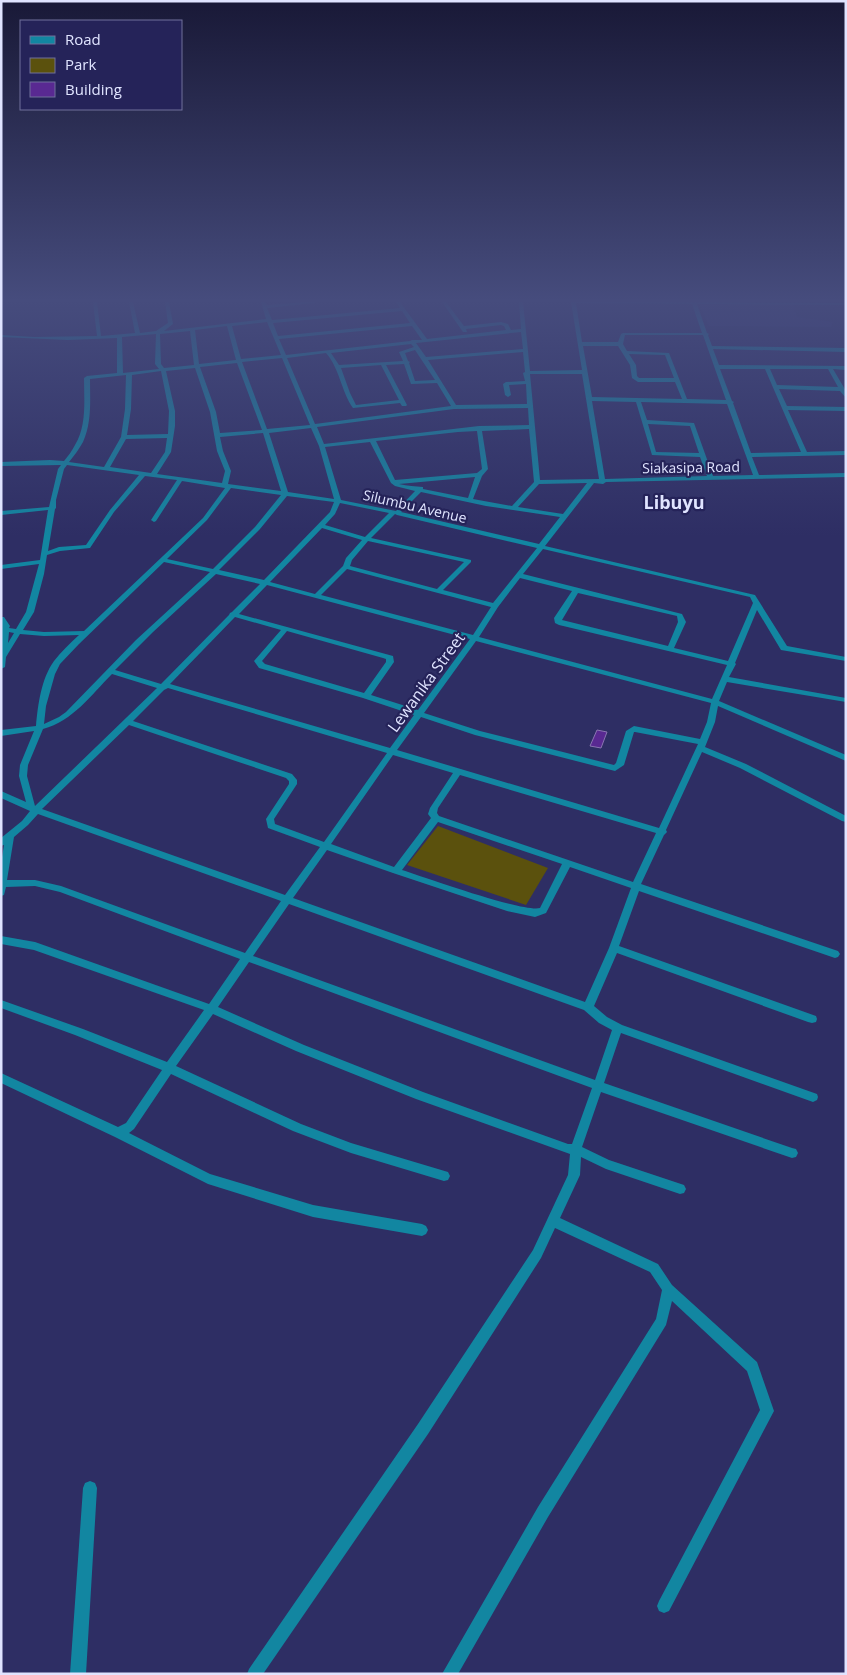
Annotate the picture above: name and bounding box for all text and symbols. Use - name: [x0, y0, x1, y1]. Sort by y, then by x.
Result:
- legend: [20, 20, 182, 110]
- text: Road: [65, 29, 101, 49]
- text: Park: [65, 54, 96, 74]
- text: Building: [65, 79, 122, 99]
- street label: Siakasipa Road: [642, 457, 740, 477]
- street label: Silumbu Avenue: [361, 485, 469, 527]
- district label: Libuyu: [644, 490, 704, 514]
- street label: Lewanika Street: [382, 627, 470, 736]

